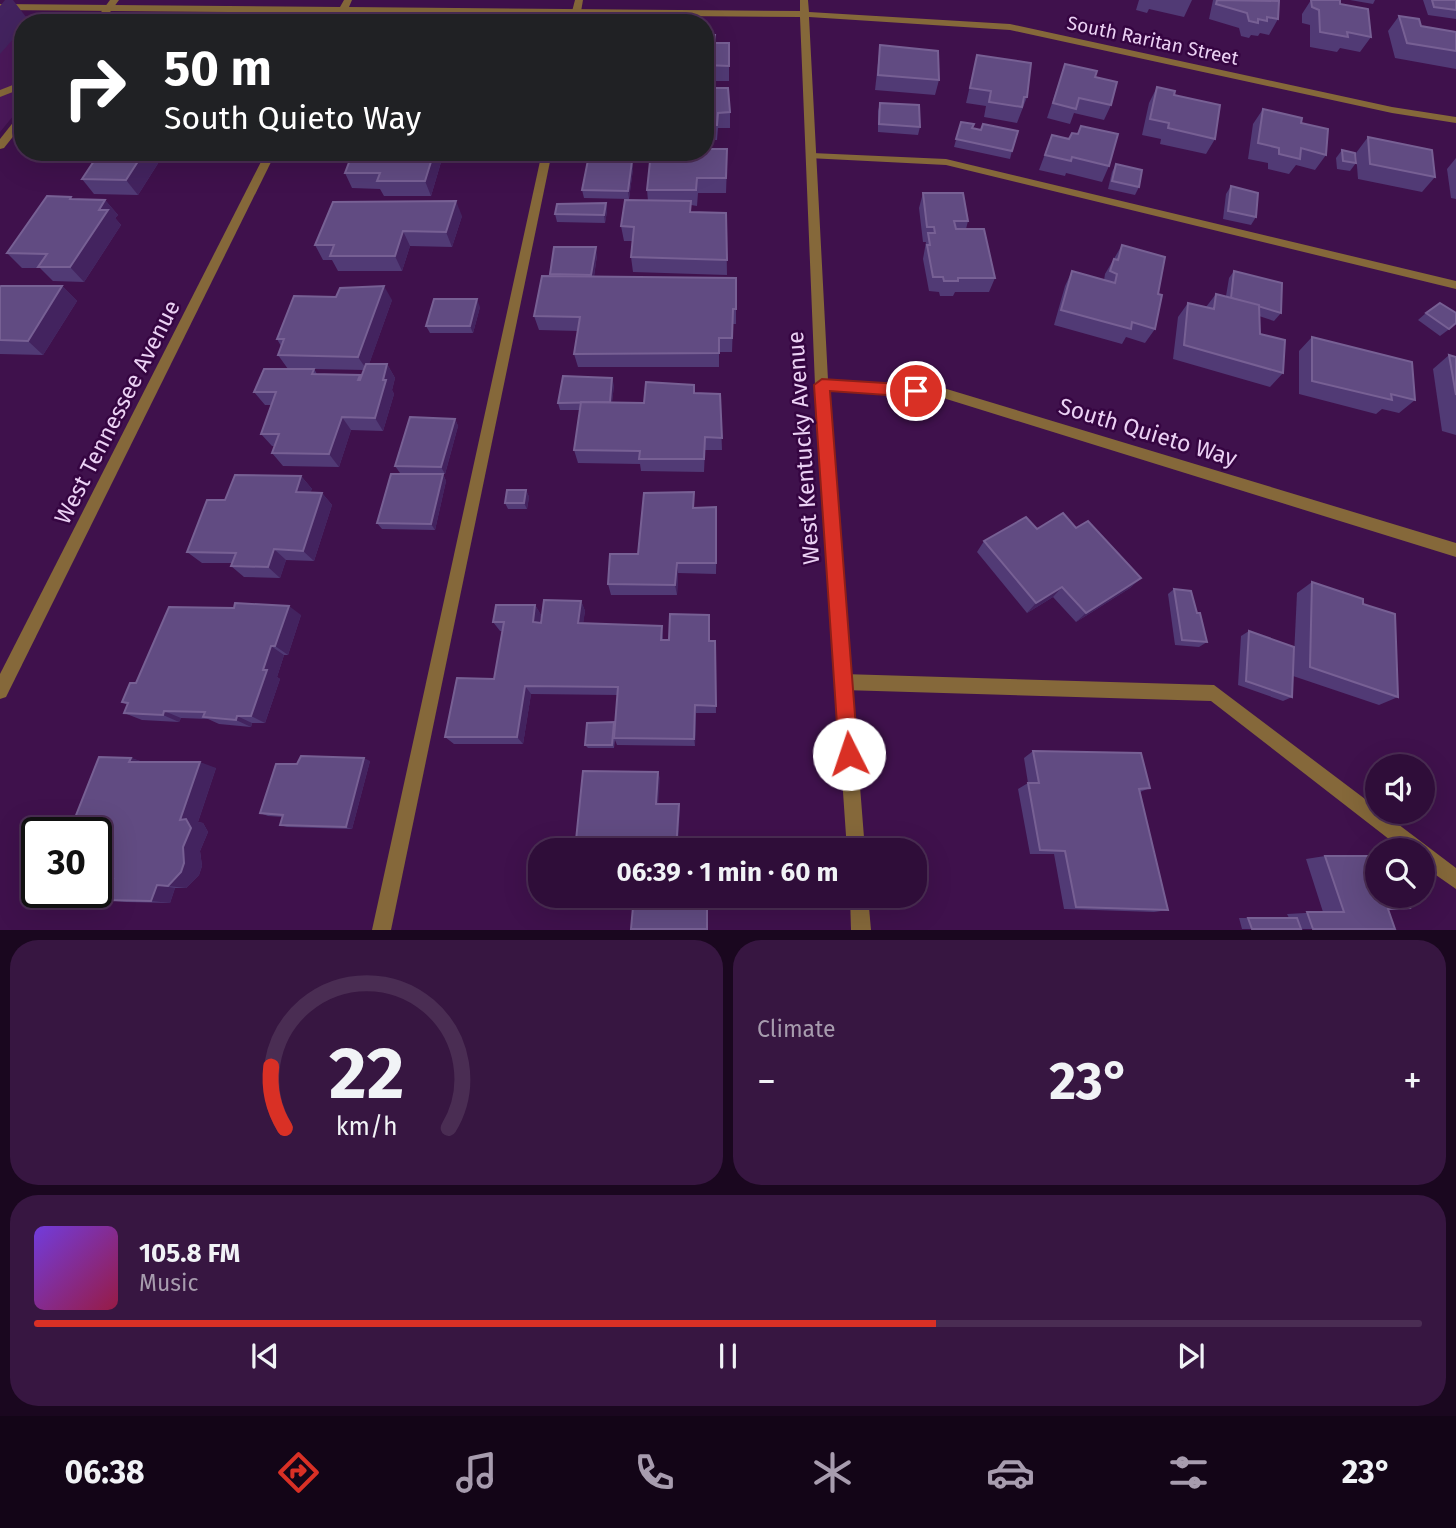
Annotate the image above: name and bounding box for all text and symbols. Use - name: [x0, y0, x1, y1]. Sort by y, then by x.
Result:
- street label: South Raritan Street: [1065, 11, 1241, 70]
- text: 50 m: [164, 39, 272, 98]
- icon: right: [49, 42, 140, 133]
- text: South Quieto Way: [164, 99, 421, 137]
- street label: West Tennessee Avenue: [48, 295, 186, 529]
- street label: West Kentucky Avenue: [781, 330, 825, 566]
- pin: [886, 361, 946, 421]
- icon: arrive: [897, 372, 935, 410]
- street label: South Quieto Way: [1056, 392, 1241, 473]
- position arrow: [812, 717, 886, 791]
- map controls: [1365, 754, 1435, 908]
- button: sound: [1365, 754, 1435, 824]
- speed limit sign: 30: [21, 817, 112, 908]
- button: search: [1365, 838, 1435, 908]
- text: 06:39 · 1 min · 60 m: [617, 857, 839, 888]
- text: Climate: [757, 1015, 836, 1043]
- text: 22: [329, 1031, 404, 1118]
- text: 23°: [1049, 1050, 1130, 1113]
- text: −: [757, 1058, 776, 1104]
- text: +: [1403, 1058, 1422, 1104]
- text: km/h: [336, 1112, 397, 1142]
- text: 105.8 FM: [139, 1238, 240, 1269]
- text: Music: [139, 1269, 199, 1297]
- icon: previous: [246, 1337, 284, 1375]
- icon: pause: [709, 1337, 747, 1375]
- icon: next: [1172, 1337, 1210, 1375]
- icon: directions: [274, 1448, 323, 1497]
- icon: music: [452, 1448, 501, 1497]
- icon: phone: [630, 1448, 679, 1497]
- icon: climate: [808, 1448, 857, 1497]
- icon: car: [986, 1448, 1035, 1497]
- icon: filters: [1164, 1448, 1213, 1497]
- text: 06:38: [65, 1453, 145, 1491]
- text: 23°: [1342, 1453, 1391, 1491]

